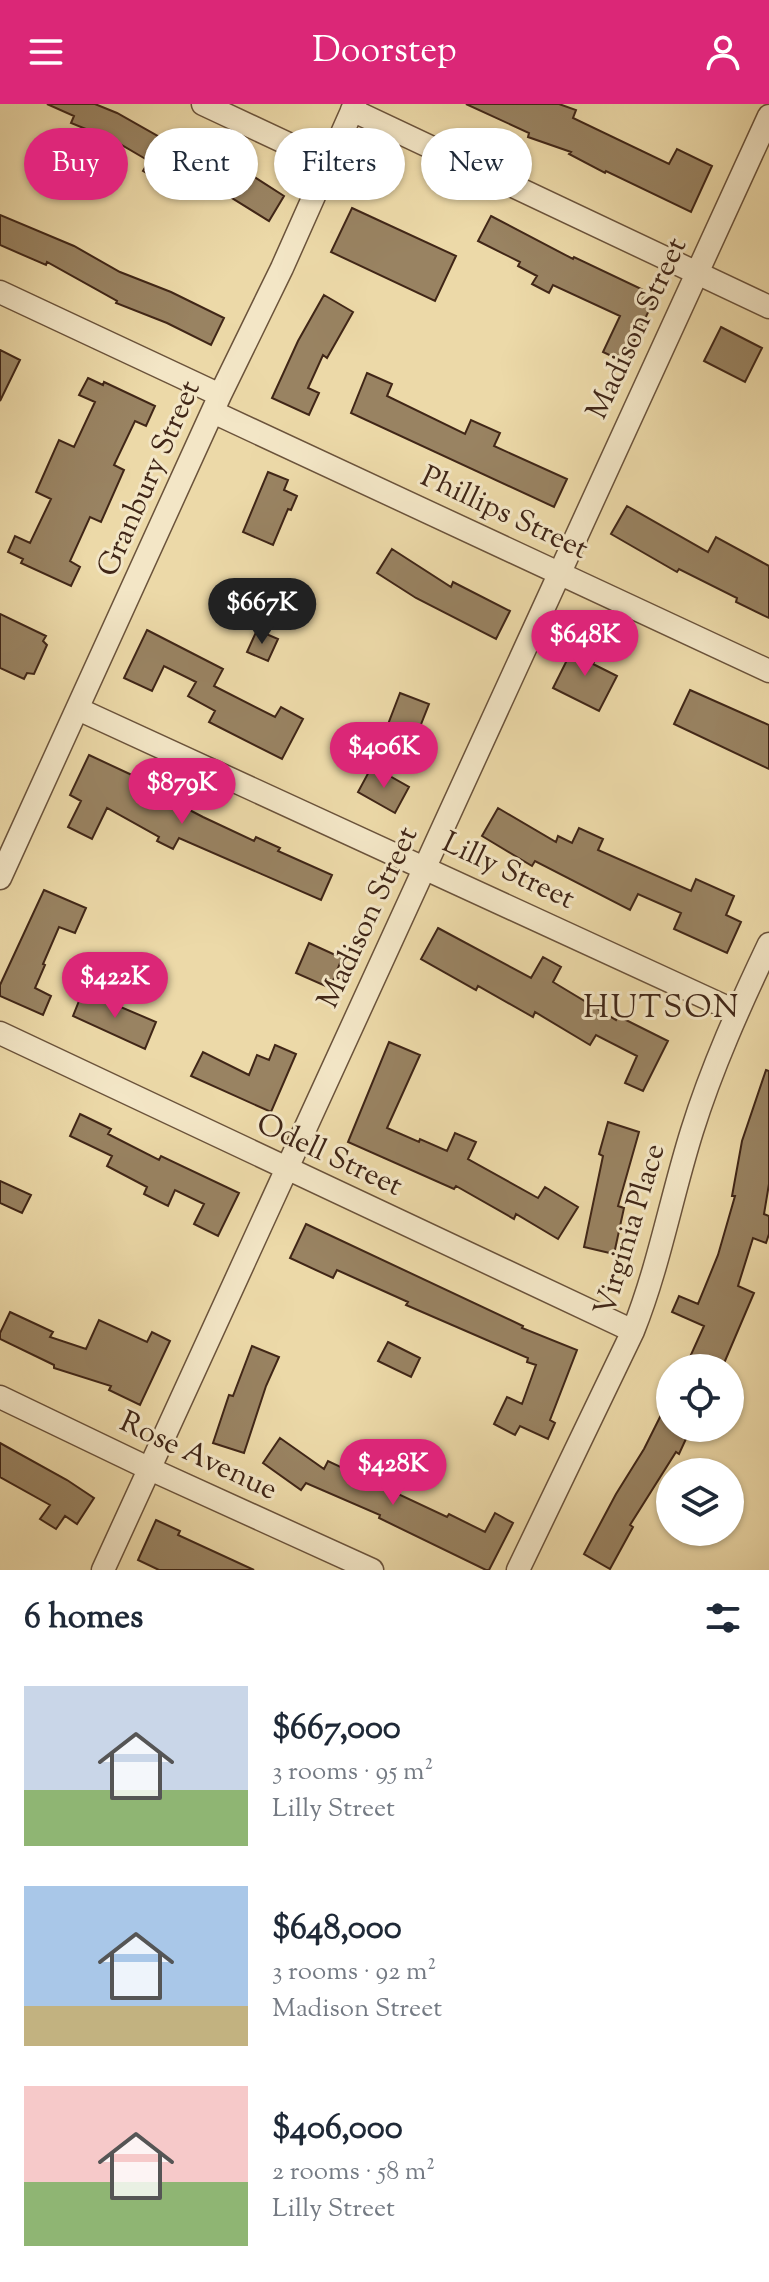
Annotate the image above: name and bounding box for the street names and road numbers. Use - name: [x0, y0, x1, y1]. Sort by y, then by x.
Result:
- street label: Madison Street: [577, 231, 699, 427]
- street label: Granbury Street: [87, 374, 213, 584]
- street label: Phillips Street: [413, 456, 595, 572]
- street label: Madison Street: [308, 820, 430, 1016]
- street label: Lilly Street: [435, 823, 581, 921]
- street label: Odell Street: [249, 1103, 409, 1209]
- street label: Virginia Place: [584, 1139, 678, 1321]
- street label: Rose Avenue: [112, 1402, 284, 1512]

